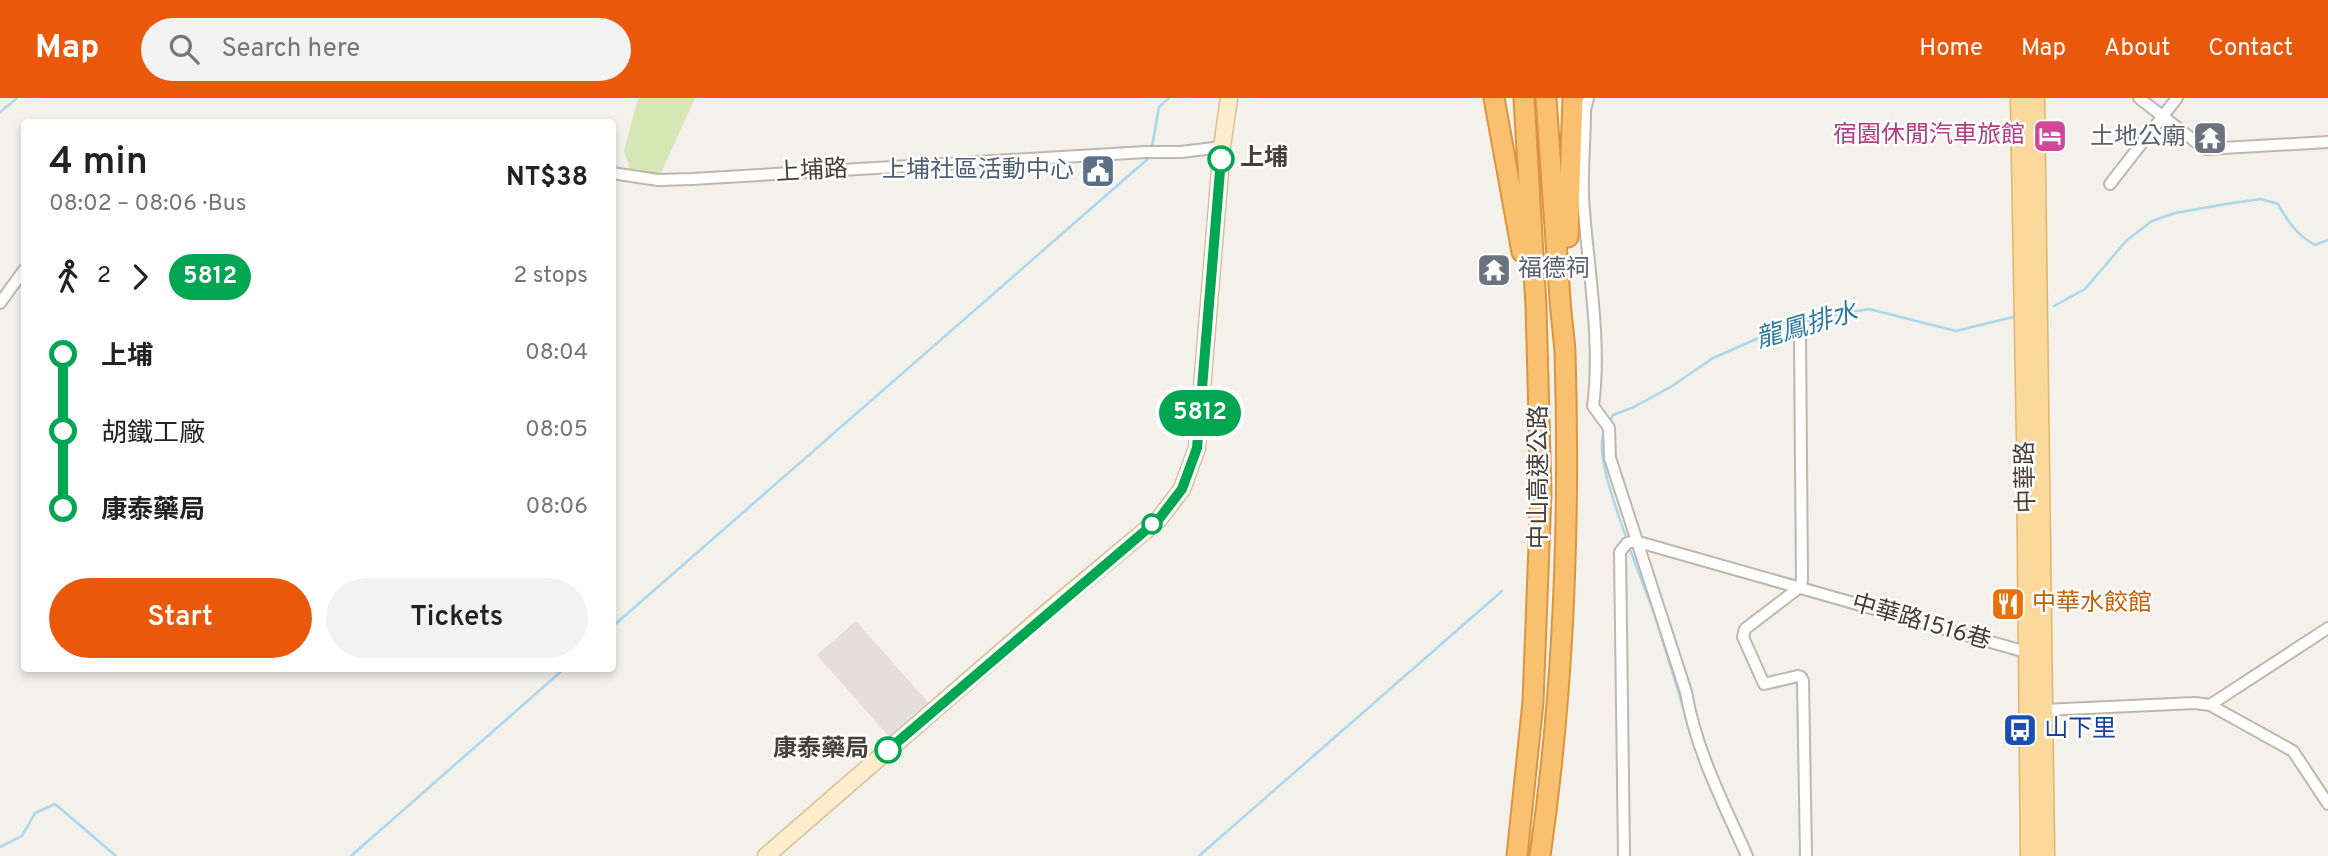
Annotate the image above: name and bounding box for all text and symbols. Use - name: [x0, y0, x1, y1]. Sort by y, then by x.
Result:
- search box: [141, 18, 631, 81]
- text: Map: [35, 28, 99, 70]
- icon: search: [165, 30, 203, 68]
- text: Search here: [221, 33, 360, 66]
- text: Home: [1919, 34, 1983, 64]
- text: Map: [2021, 34, 2066, 64]
- text: About: [2104, 34, 2170, 64]
- text: Contact: [2208, 34, 2293, 64]
- hotel icon: 宿園休閒汽車旅館: [2031, 117, 2069, 155]
- temple icon: 土地公廟: [2191, 119, 2229, 157]
- place label: 宿園休閒汽車旅館: [1833, 121, 2025, 151]
- place label: 土地公廟: [2090, 123, 2186, 153]
- text: 4 min: [49, 139, 148, 188]
- place label: 上埔: [1240, 144, 1288, 174]
- marker: 上埔: [1208, 146, 1234, 172]
- public building icon: 上埔社區活動中心: [1079, 152, 1117, 190]
- street label: 上埔路: [775, 155, 849, 189]
- place label: 上埔社區活動中心: [882, 156, 1074, 186]
- text: NT$38: [506, 162, 588, 195]
- text: 08:02 – 08:06 · Bus: [49, 190, 247, 219]
- temple icon: 福德祠: [1475, 251, 1513, 289]
- place label: 福德祠: [1518, 255, 1590, 285]
- icon: walk: [49, 258, 87, 296]
- icon: forward: [121, 258, 159, 296]
- text: 2: [97, 262, 111, 291]
- text: 5812: [183, 262, 237, 292]
- text: 2 stops: [513, 262, 588, 291]
- water label: 龍鳳排水: [1752, 297, 1862, 357]
- text: 08:04: [525, 339, 588, 368]
- text: 上埔: [101, 341, 153, 374]
- line badge: 5812: [1151, 390, 1249, 436]
- text: 5812: [1173, 398, 1227, 428]
- street label: 中山高速公路: [1525, 405, 1555, 549]
- text: 08:05: [525, 416, 588, 445]
- text: 胡鐵工廠: [101, 418, 205, 451]
- street label: 中華路: [2011, 441, 2043, 513]
- text: 08:06: [526, 493, 588, 522]
- text: 康泰藥局: [101, 495, 205, 528]
- unlabelled marker: [1142, 514, 1162, 534]
- button: Start: [49, 578, 312, 658]
- button: Tickets: [326, 578, 588, 658]
- restaurant icon: 中華水餃館: [1989, 585, 2027, 623]
- street label: 中華路1516巷: [1848, 589, 1994, 657]
- place label: 中華水餃館: [2032, 589, 2152, 619]
- bus stop icon: 山下里: [2001, 711, 2039, 749]
- place label: 山下里: [2044, 715, 2116, 745]
- place label: 康泰藥局: [773, 735, 869, 765]
- marker: 康泰藥局: [875, 737, 901, 763]

